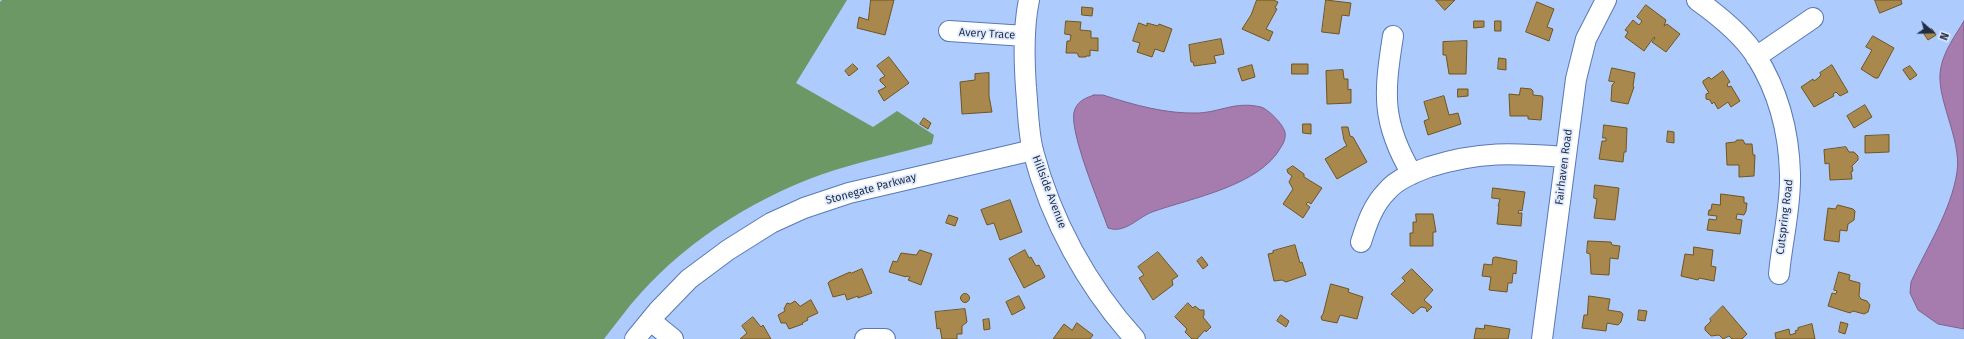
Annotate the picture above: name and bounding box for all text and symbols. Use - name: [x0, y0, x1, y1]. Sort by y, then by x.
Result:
- north arrow: [1912, 12, 1952, 52]
- street label: Avery Trace: [958, 26, 1016, 42]
- text: N: [1936, 31, 1951, 42]
- street label: Fairhaven Road: [1553, 128, 1575, 206]
- street label: Hillside Avenue: [1029, 154, 1069, 230]
- street label: Stonegate Parkway: [824, 171, 918, 207]
- street label: Cutspring Road: [1774, 179, 1796, 255]

